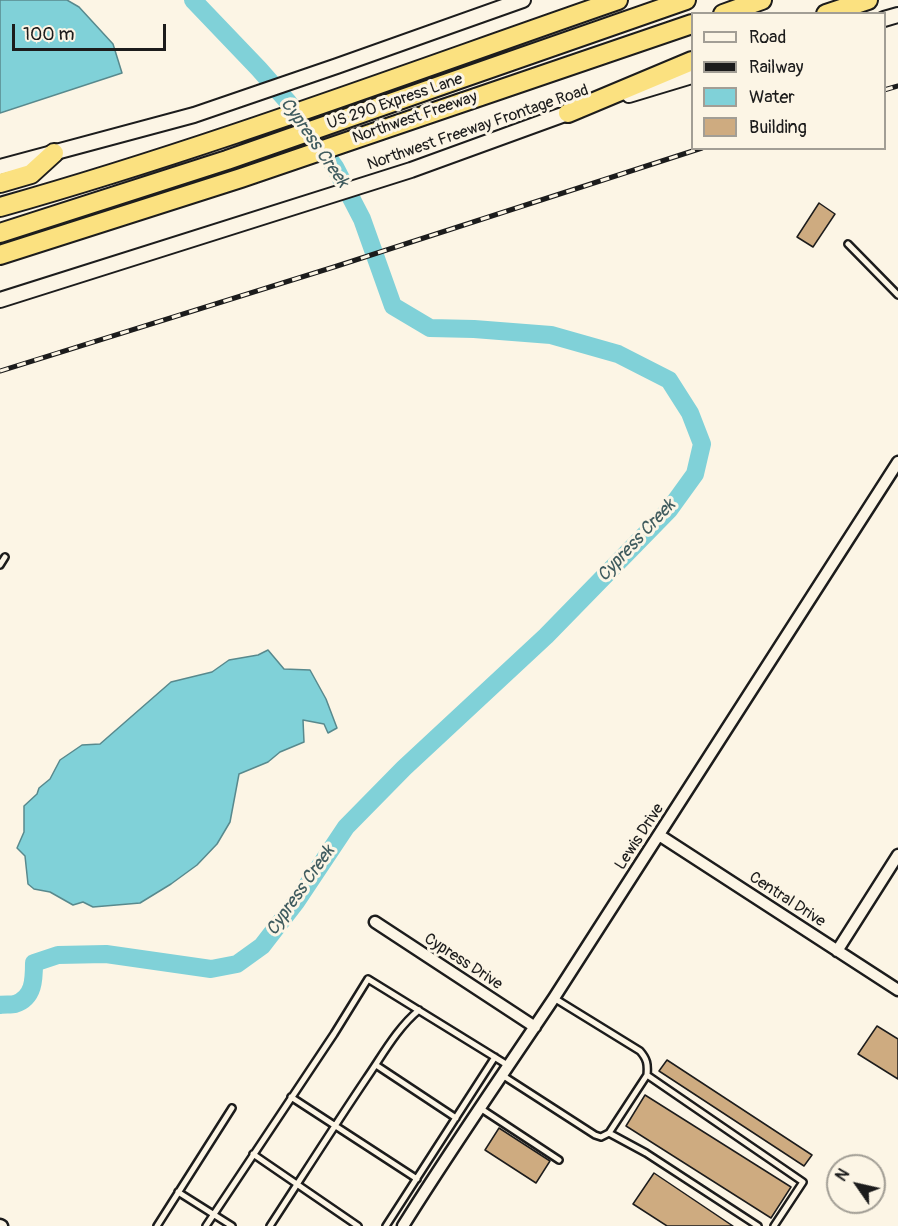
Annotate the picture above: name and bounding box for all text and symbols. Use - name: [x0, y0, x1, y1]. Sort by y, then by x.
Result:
- scale bar: [15, 12, 170, 50]
- legend: [691, 12, 886, 150]
- text: 100 m: [23, 23, 75, 46]
- text: Road: [749, 26, 786, 49]
- text: Railway: [749, 56, 804, 79]
- street label: US 290 Express Lane: [325, 70, 465, 134]
- street label: Northwest Freeway Frontage Road: [365, 81, 591, 175]
- text: Water: [749, 86, 795, 109]
- street label: Northwest Freeway: [350, 88, 480, 148]
- water label: Cypress Creek: [275, 94, 353, 192]
- text: Building: [749, 116, 807, 139]
- water label: Cypress Creek: [593, 495, 681, 587]
- street label: Lewis Drive: [611, 800, 669, 874]
- water label: Cypress Creek: [262, 842, 340, 940]
- street label: Central Drive: [745, 868, 829, 932]
- street label: Cypress Drive: [420, 930, 506, 994]
- north arrow: [826, 1154, 886, 1214]
- text: N: [831, 1165, 854, 1185]

